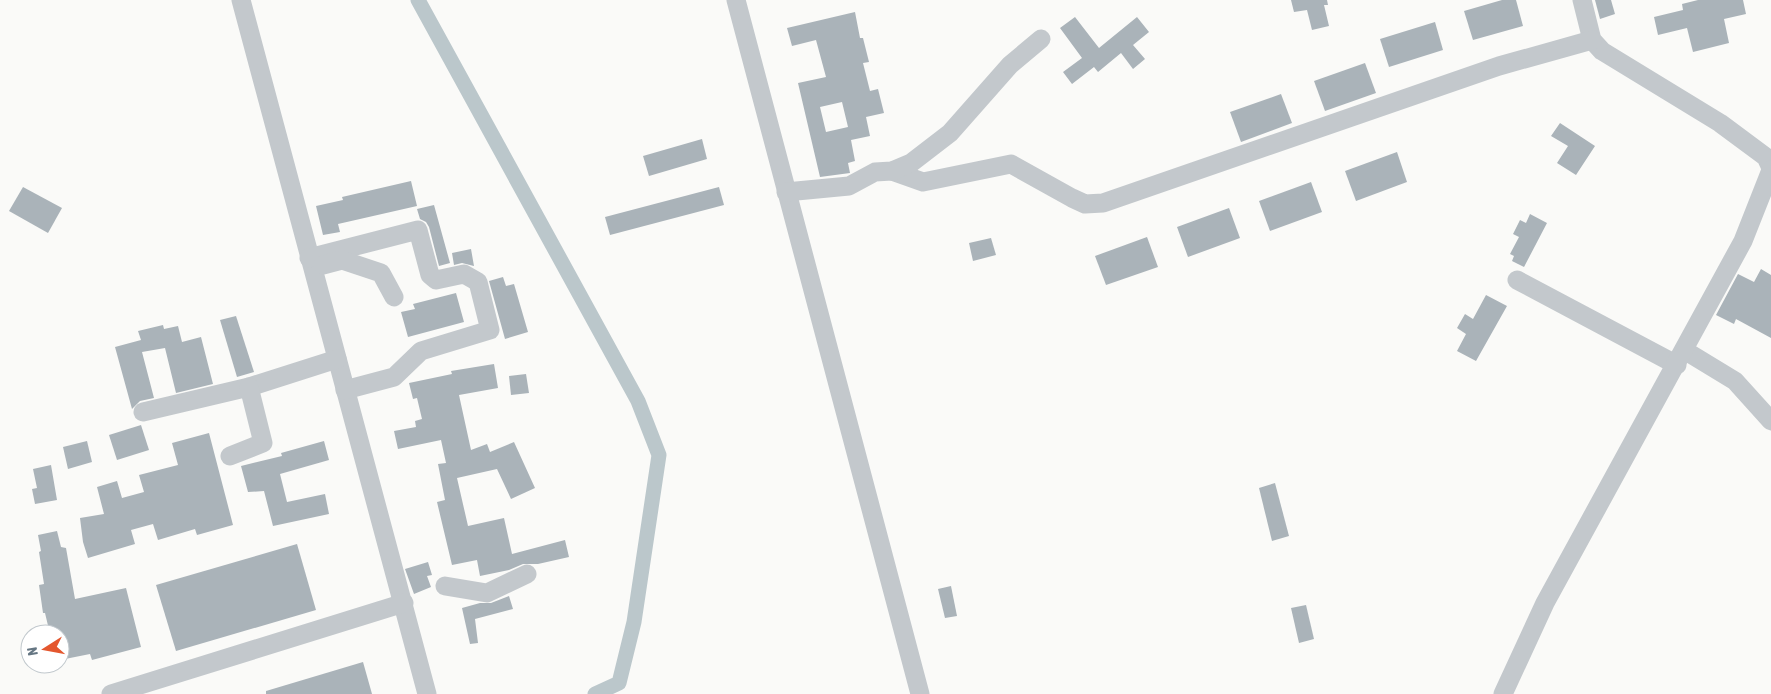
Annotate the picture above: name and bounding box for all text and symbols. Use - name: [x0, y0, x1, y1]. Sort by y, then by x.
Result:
- north arrow: [20, 624, 70, 674]
- text: N: [24, 646, 41, 657]

